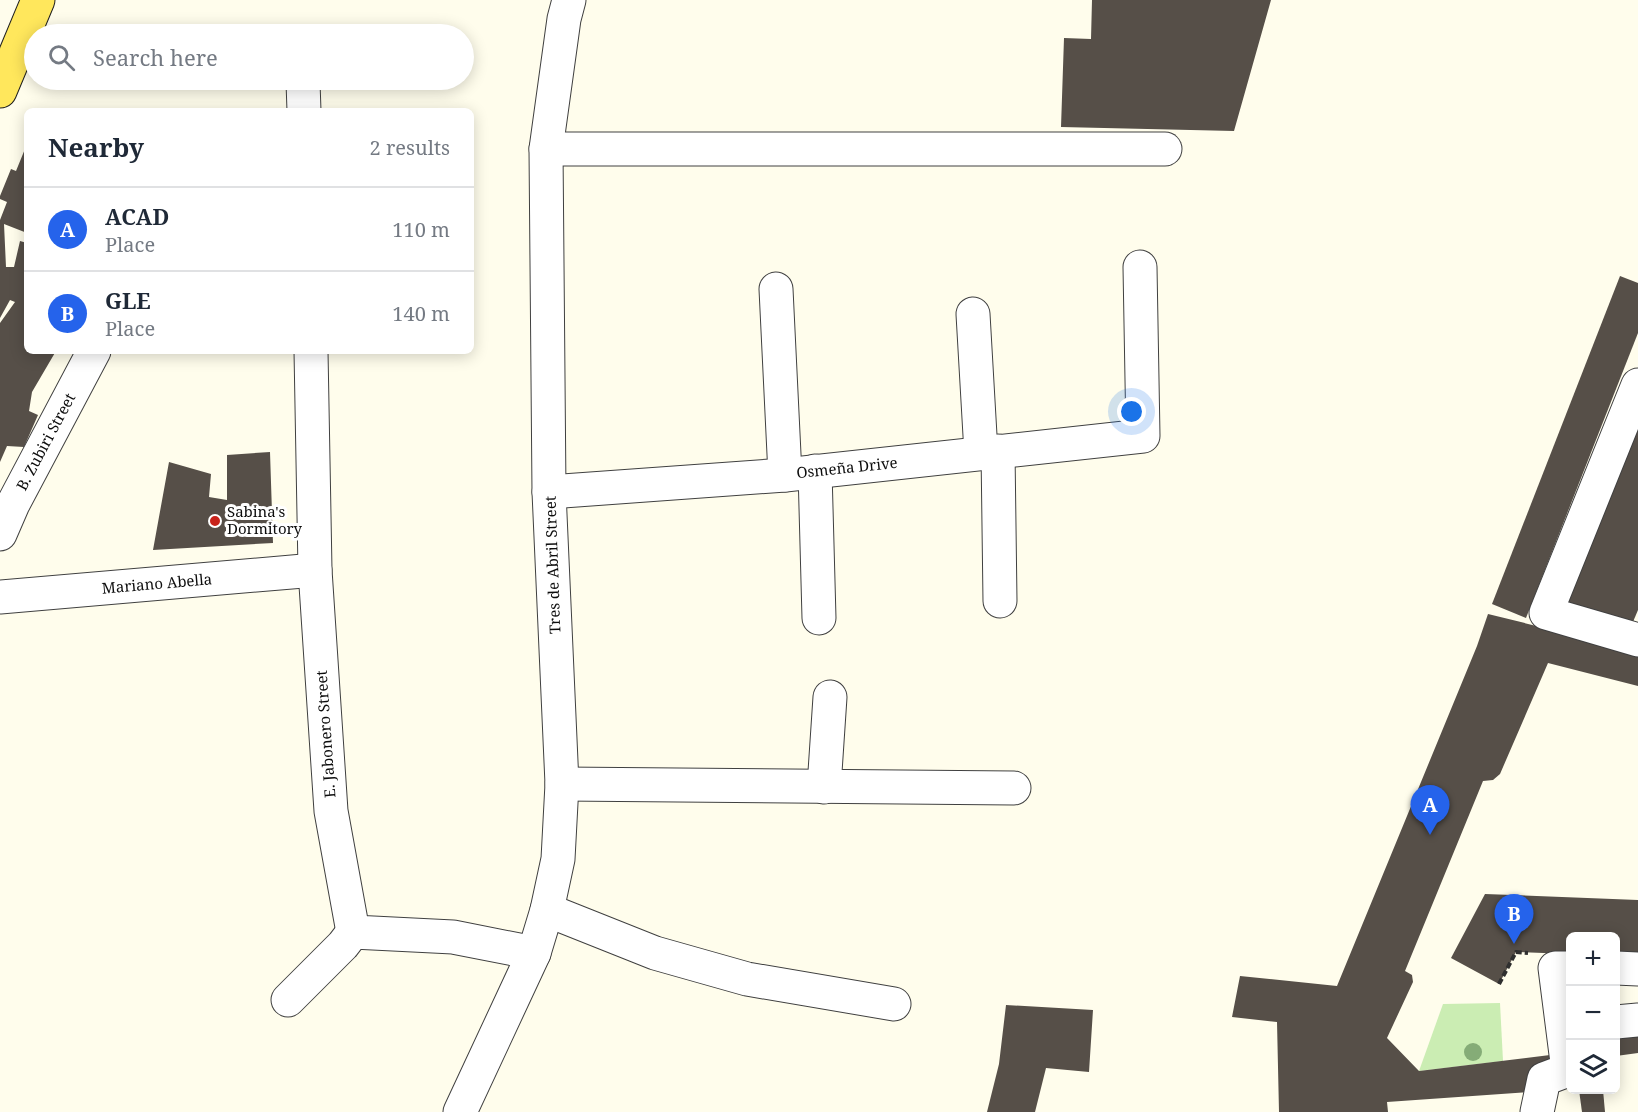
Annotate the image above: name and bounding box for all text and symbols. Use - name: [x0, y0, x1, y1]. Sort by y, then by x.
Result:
- search box: [24, 24, 474, 90]
- icon: search: [45, 41, 78, 74]
- text: Search here: [93, 42, 218, 72]
- text: Nearby: [48, 129, 144, 165]
- text: 2 results: [370, 134, 450, 161]
- text: ACAD: [105, 201, 169, 231]
- text: A: [60, 216, 75, 243]
- text: 110 m: [392, 216, 450, 243]
- text: Place: [105, 231, 155, 258]
- text: GLE: [105, 285, 151, 315]
- text: B: [61, 300, 74, 327]
- text: 140 m: [392, 300, 450, 327]
- text: Place: [105, 315, 155, 342]
- street label: B. Zubiri Street: [11, 389, 79, 494]
- your location: [1117, 397, 1146, 426]
- street label: Osmeña Drive: [795, 452, 898, 482]
- street label: Tres de Abril Street: [540, 496, 564, 634]
- place label: Sabina's Dormitory: [227, 501, 303, 538]
- marker: Sabina's Dormitory: [208, 514, 222, 528]
- street label: Mariano Abella: [101, 568, 213, 598]
- street label: E. Jabonero Street: [311, 670, 339, 799]
- pin: A: [1410, 786, 1450, 835]
- pin: B: [1494, 894, 1534, 944]
- map controls: [1566, 932, 1620, 1094]
- button: +: [1566, 932, 1620, 986]
- button: −: [1566, 986, 1620, 1040]
- button: layers: [1566, 1040, 1620, 1094]

